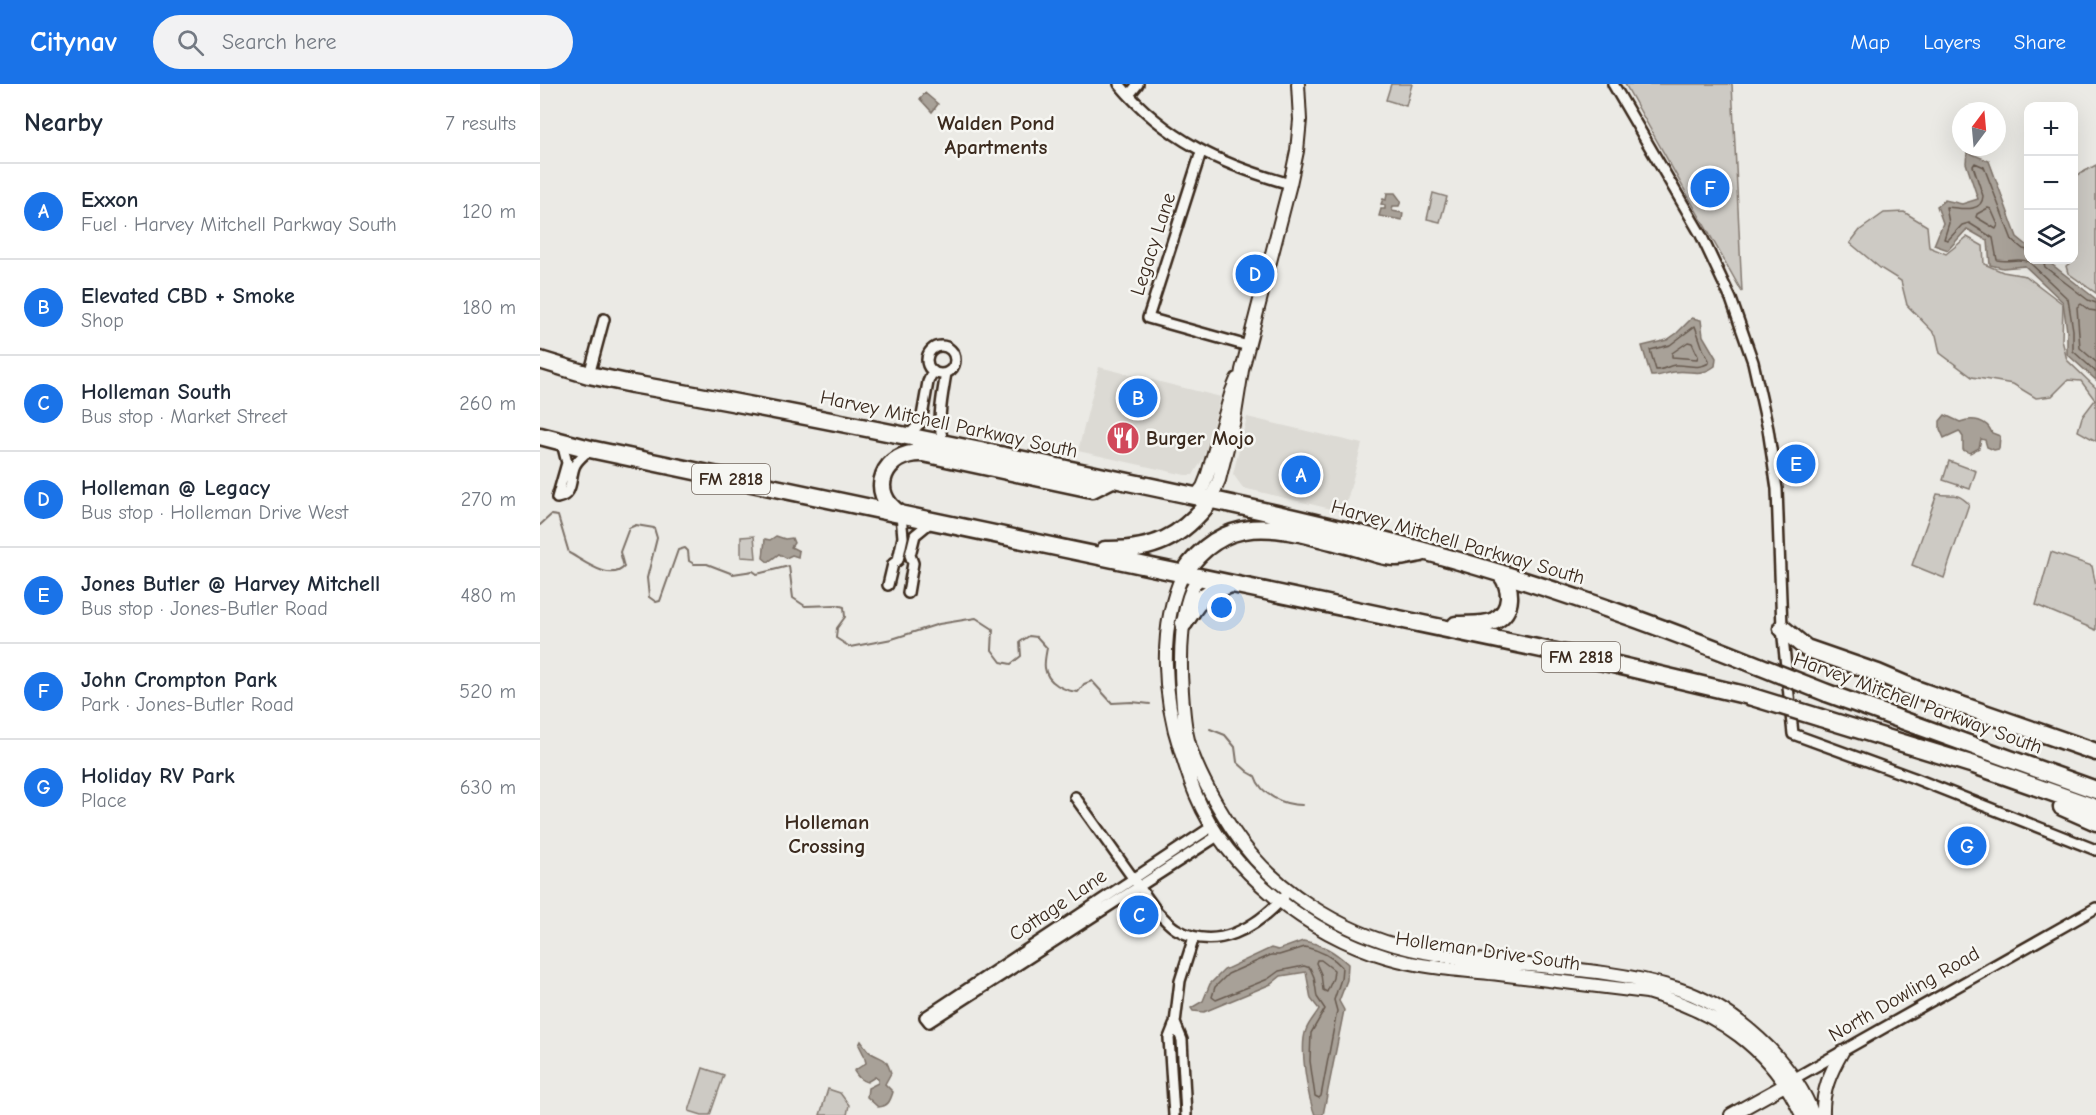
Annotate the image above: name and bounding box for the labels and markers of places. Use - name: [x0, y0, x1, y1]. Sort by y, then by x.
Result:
- pin: F: [1690, 166, 1730, 210]
- pin: D: [1236, 252, 1274, 297]
- pin: B: [1118, 376, 1158, 420]
- restaurant icon: Burger Mojo: [1105, 420, 1141, 456]
- place label: Burger Mojo: [1146, 427, 1254, 450]
- pin: E: [1776, 442, 1816, 487]
- pin: A: [1282, 452, 1320, 498]
- pin: G: [1948, 824, 1986, 868]
- pin: C: [1120, 892, 1158, 938]

